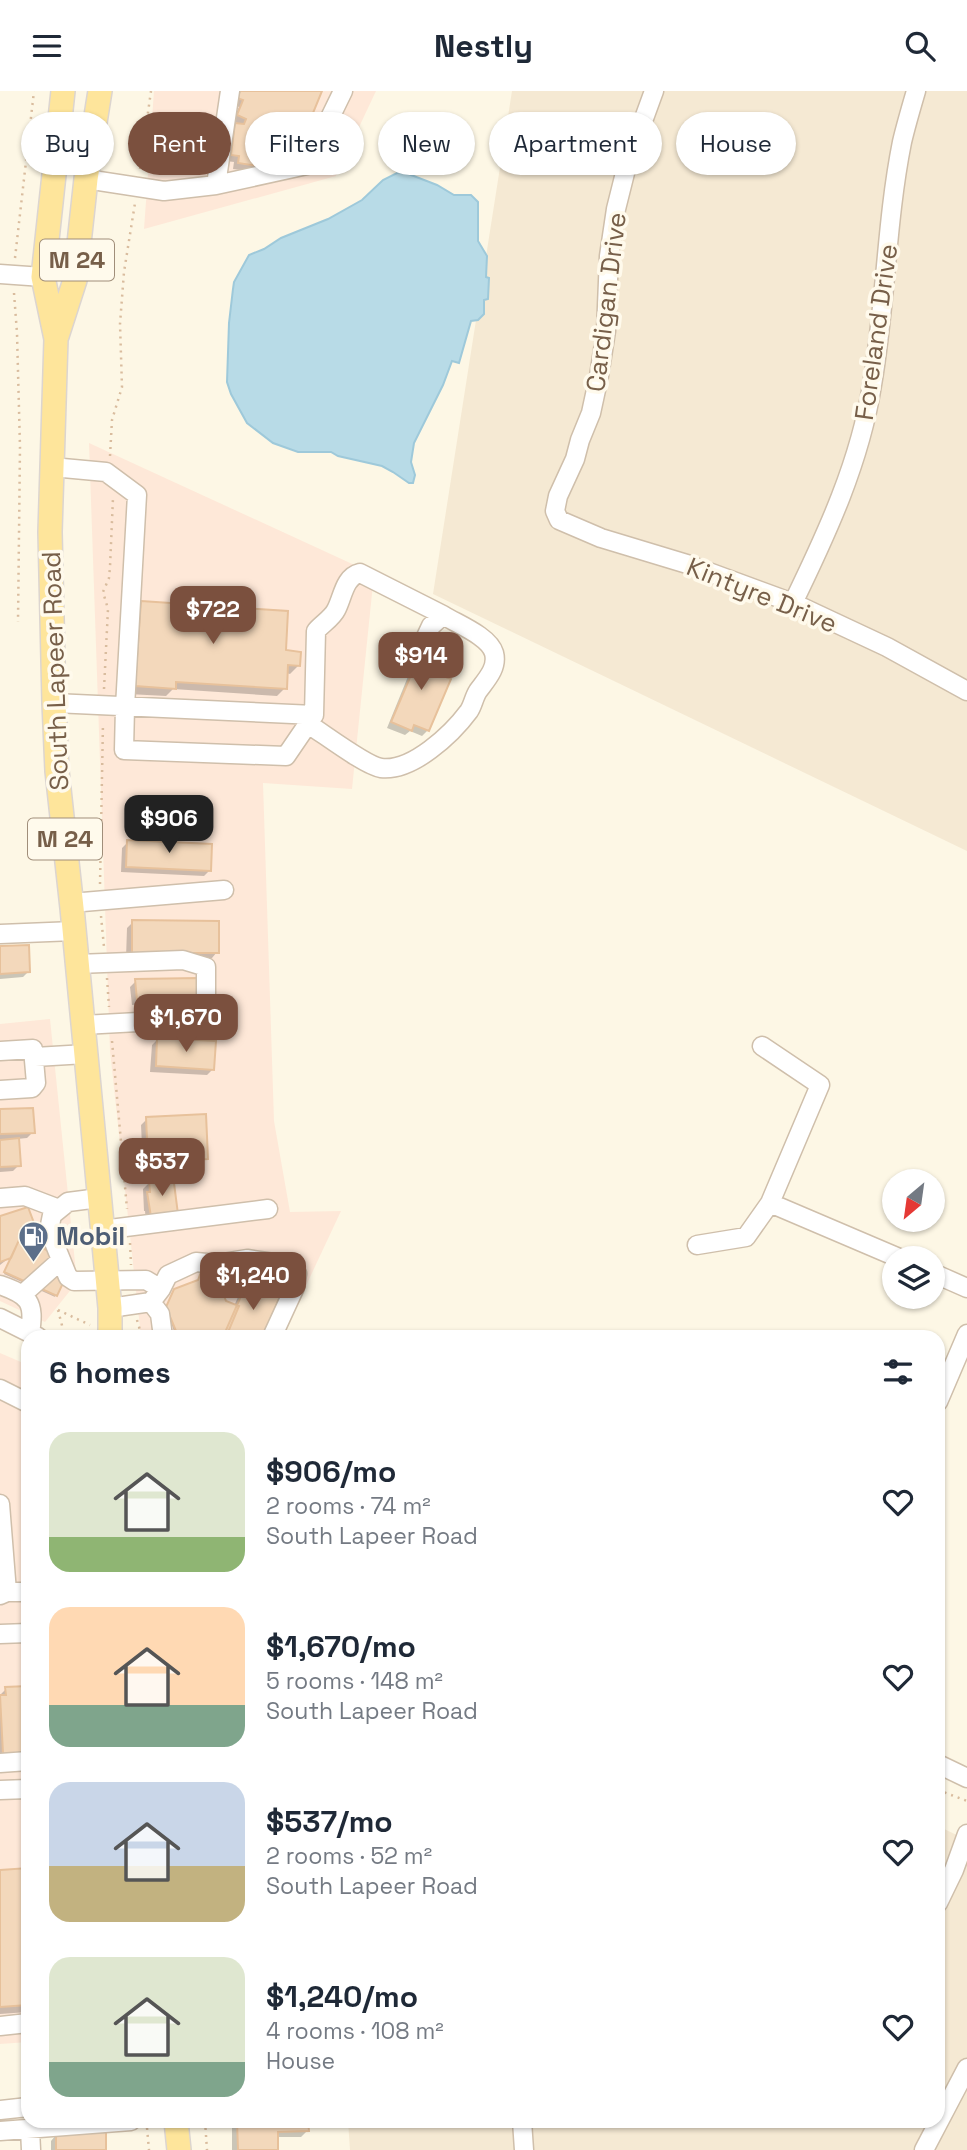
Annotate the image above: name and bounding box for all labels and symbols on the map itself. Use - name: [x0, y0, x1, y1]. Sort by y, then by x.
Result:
- street label: Cardigan Drive: [578, 210, 634, 394]
- road number: M 24: [40, 239, 114, 281]
- street label: Foreland Drive: [847, 242, 905, 422]
- street label: Kintyre Drive: [682, 549, 842, 641]
- street label: South Lapeer Road: [34, 551, 76, 791]
- pin: $722: [172, 587, 254, 646]
- pin: $914: [380, 633, 462, 692]
- pin: $906: [128, 795, 210, 855]
- road number: M 24: [28, 819, 102, 859]
- pin: $1,670: [129, 995, 243, 1054]
- pin: $537: [121, 1139, 203, 1198]
- north arrow: [882, 1169, 945, 1232]
- fuel station icon: Mobil: [16, 1219, 50, 1263]
- place label: Mobil: [56, 1219, 125, 1253]
- pin: $1,240: [196, 1253, 310, 1312]

